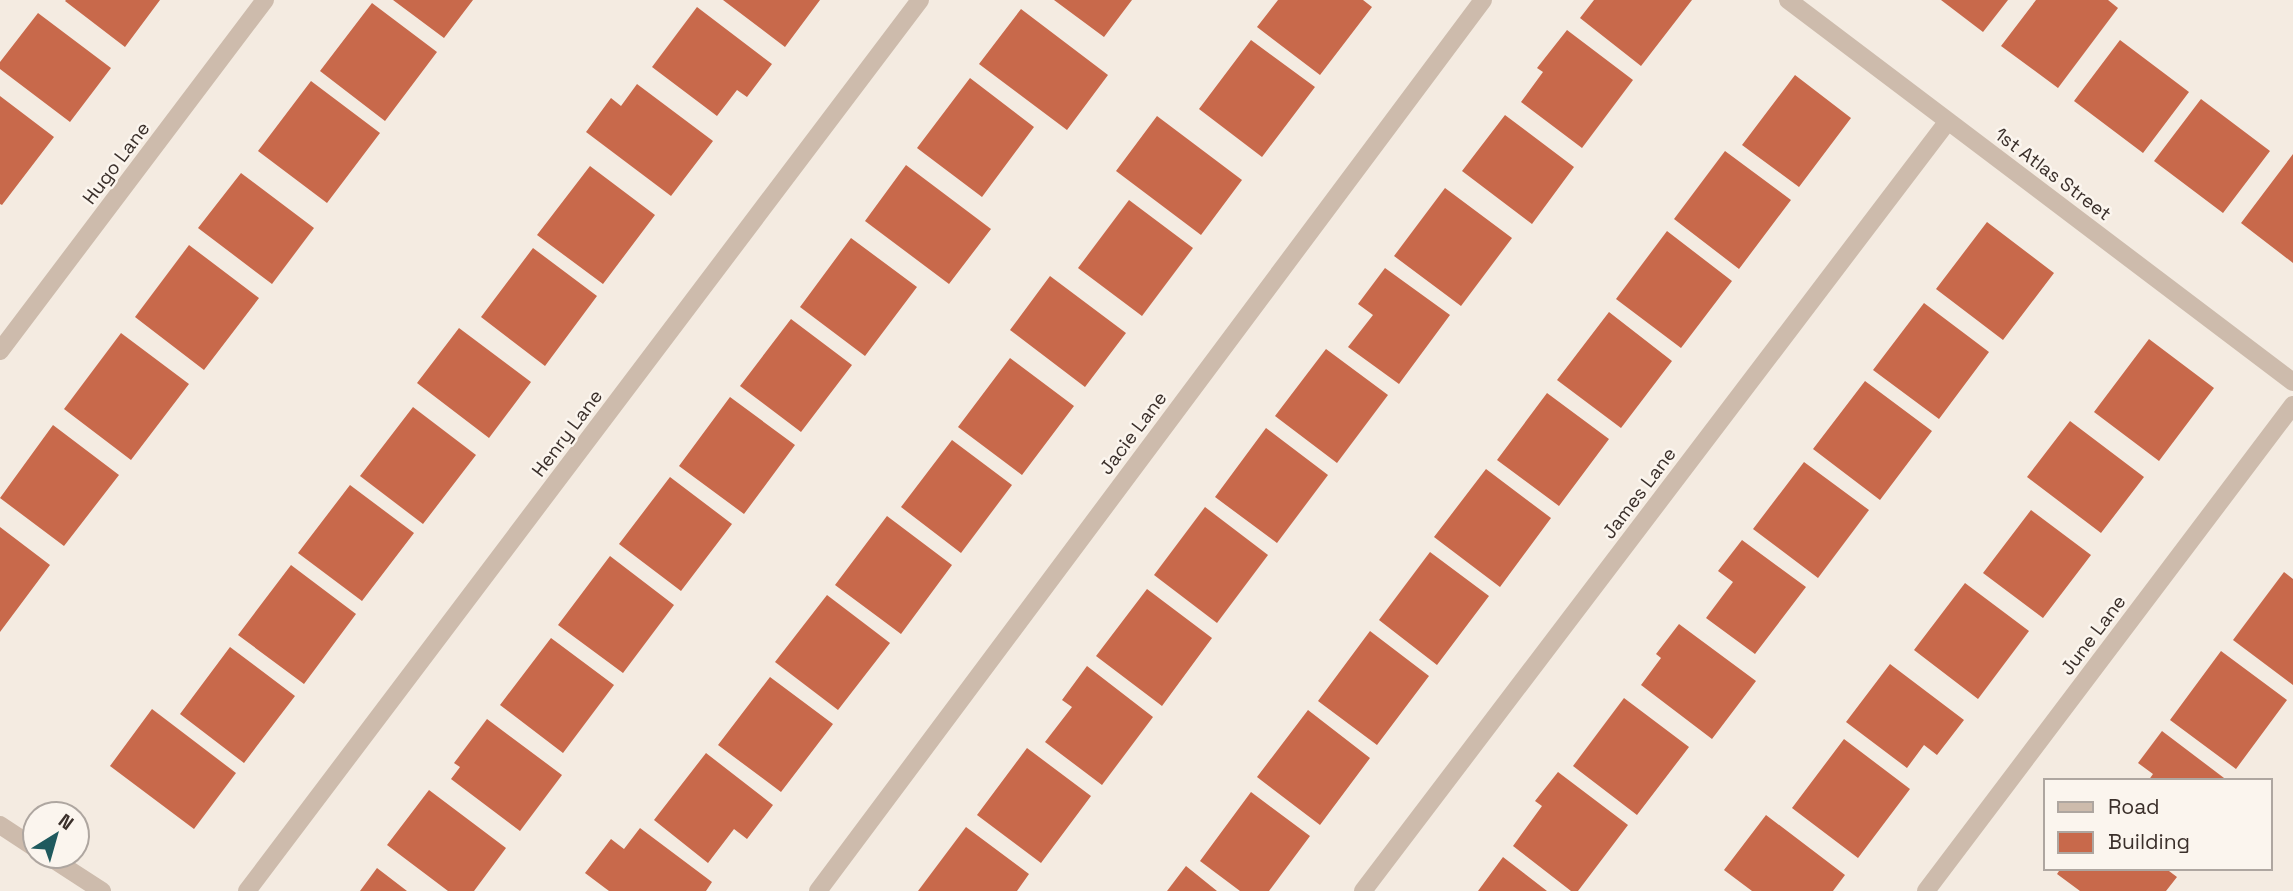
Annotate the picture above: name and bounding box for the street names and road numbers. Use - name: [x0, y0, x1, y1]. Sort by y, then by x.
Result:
- street label: Hugo Lane: [77, 117, 155, 209]
- street label: 1st Atlas Street: [1990, 122, 2116, 226]
- street label: Henry Lane: [526, 384, 608, 482]
- street label: Jacie Lane: [1094, 386, 1172, 480]
- street label: James Lane: [1596, 442, 1682, 544]
- street label: June Lane: [2055, 590, 2131, 680]

